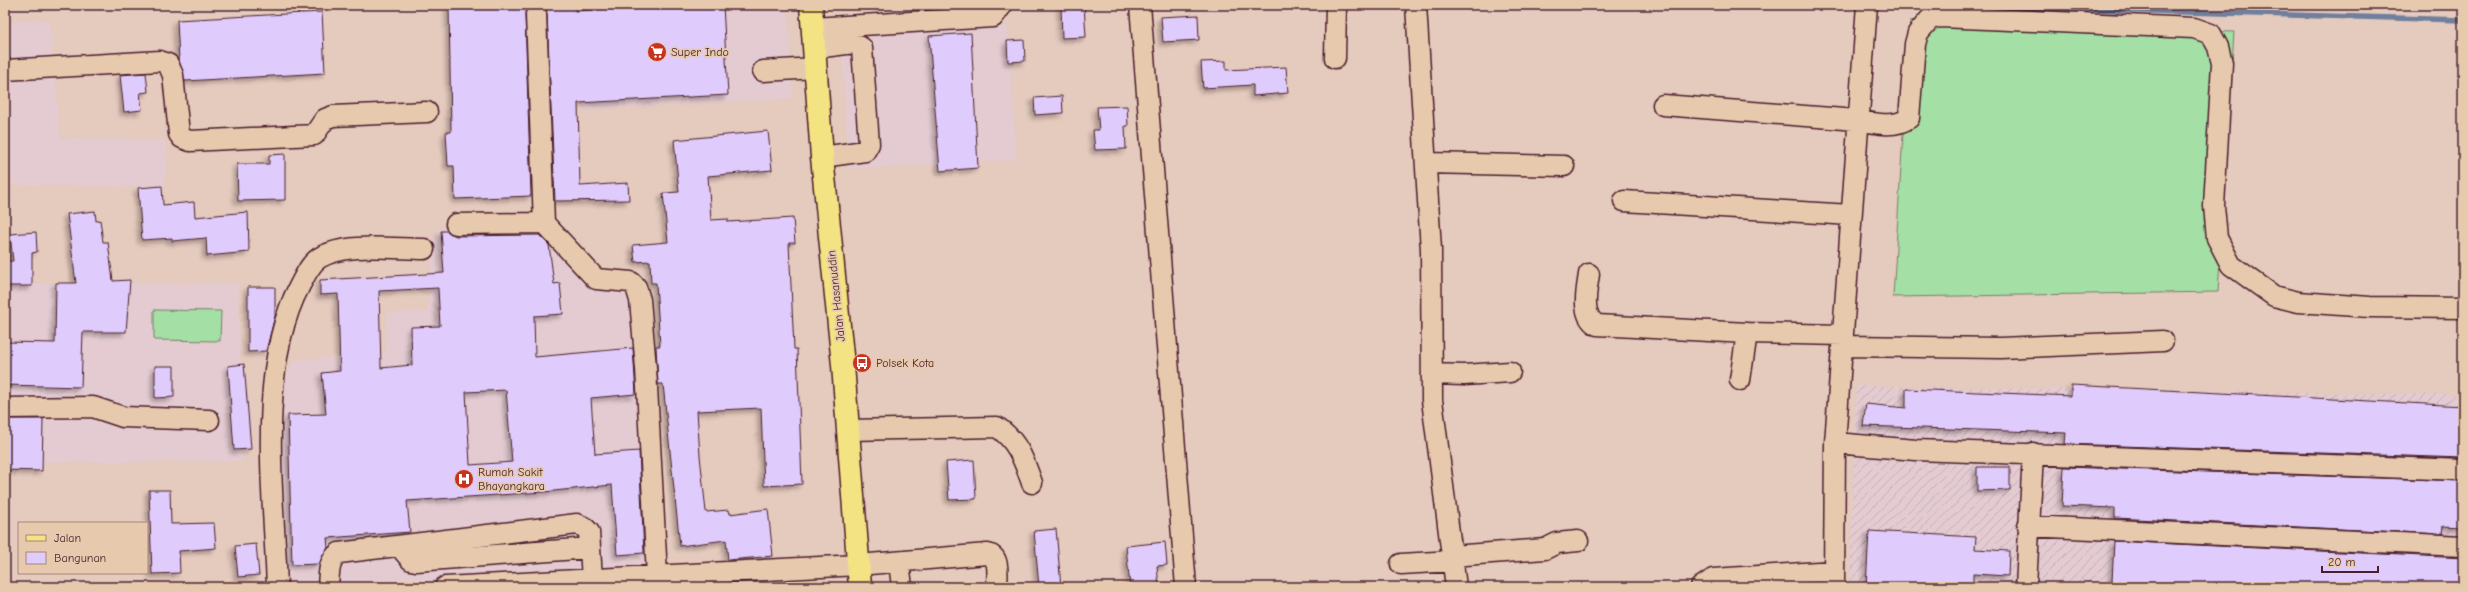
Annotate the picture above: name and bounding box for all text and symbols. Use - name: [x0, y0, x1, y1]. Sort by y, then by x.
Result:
- supermarket icon: Super Indo: [646, 41, 668, 63]
- place label: Super Indo: [671, 45, 729, 59]
- street label: Jalan Hasanuddin: [824, 250, 848, 342]
- bus stop icon: Polsek Kota: [851, 352, 873, 374]
- place label: Polsek Kota: [876, 356, 934, 370]
- place label: Rumah Sakit Bhayangkara: [478, 465, 545, 493]
- hospital icon: Rumah Sakit Bhayangkara: [453, 468, 475, 490]
- legend: [18, 522, 148, 574]
- text: Jalan: [54, 531, 81, 545]
- scale bar: [2322, 548, 2378, 574]
- text: Bangunan: [54, 551, 106, 565]
- text: 20 m: [2328, 555, 2356, 569]

